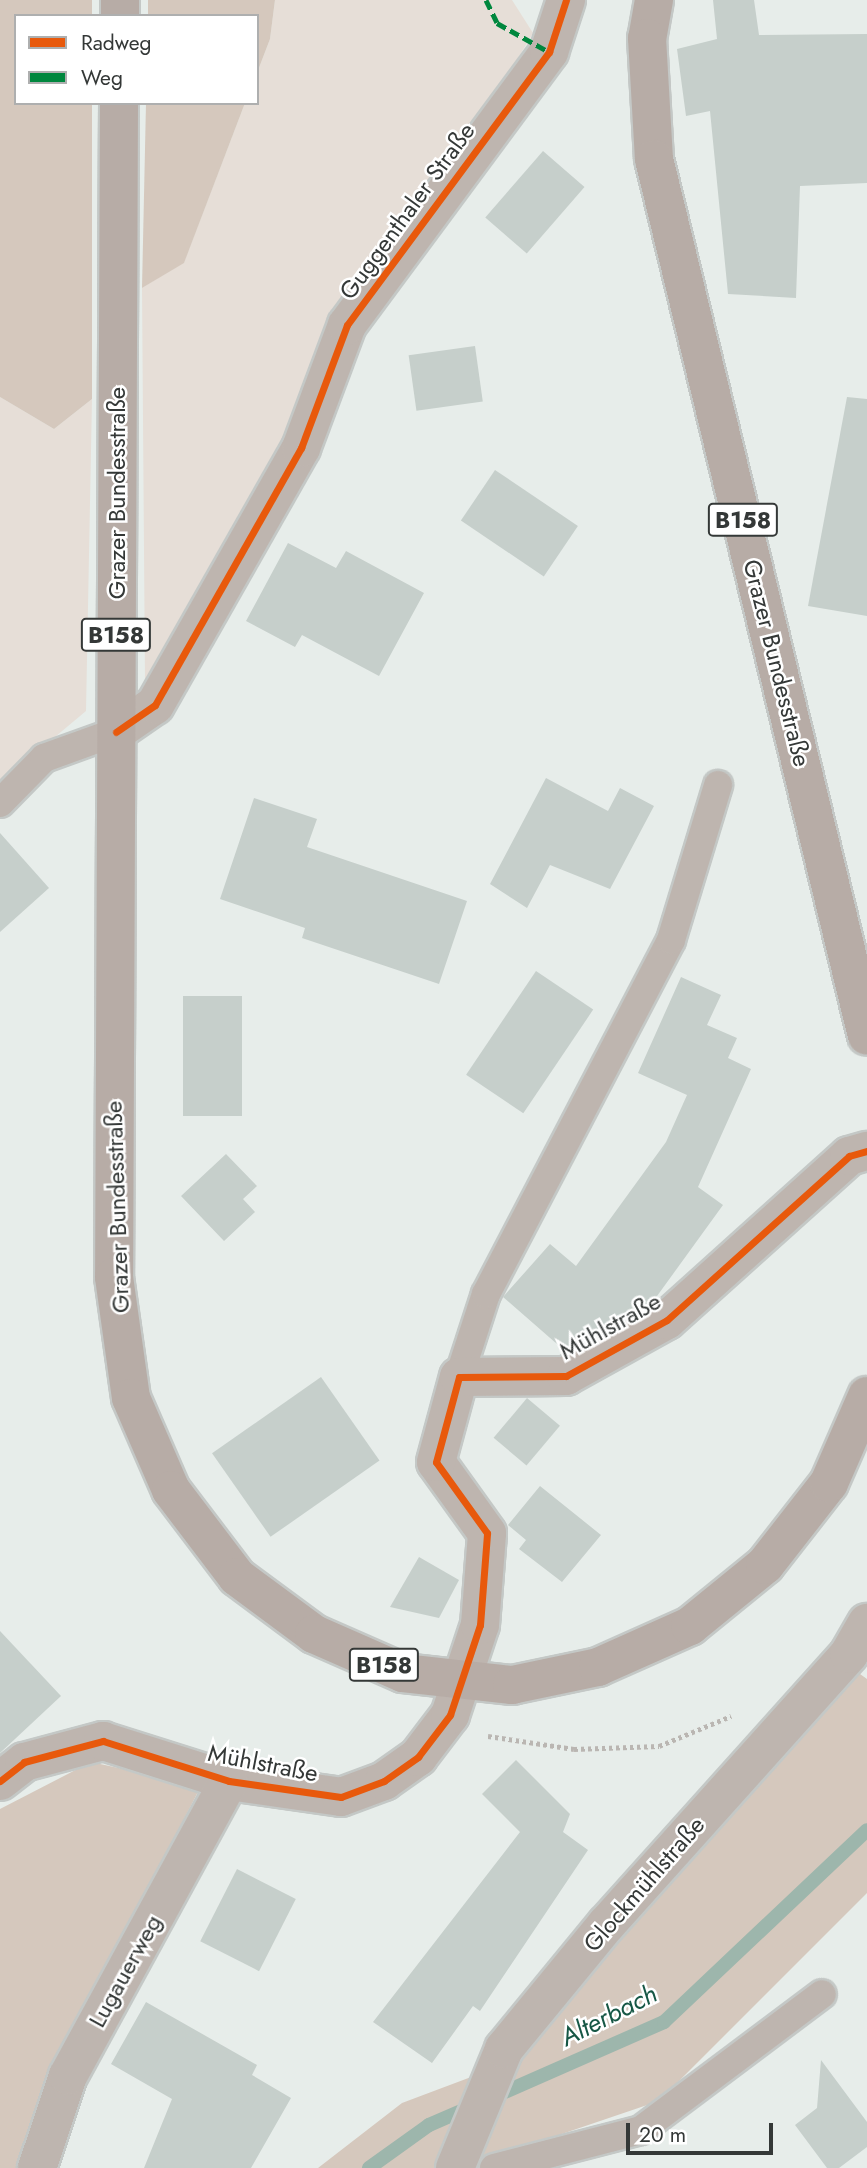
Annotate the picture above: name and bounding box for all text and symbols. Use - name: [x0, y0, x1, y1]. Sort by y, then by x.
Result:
- legend: [14, 14, 259, 105]
- text: Radweg: [81, 28, 152, 58]
- text: Weg: [81, 63, 123, 93]
- street label: Guggenthaler Straße: [333, 117, 481, 305]
- street label: Grazer Bundesstraße: [103, 387, 131, 599]
- road number: B158: [706, 500, 780, 540]
- street label: Grazer Bundesstraße: [737, 557, 817, 769]
- road number: B158: [79, 615, 153, 654]
- street label: Grazer Bundesstraße: [99, 1100, 135, 1314]
- street label: Mühlstraße: [554, 1286, 666, 1366]
- road number: B158: [347, 1646, 421, 1684]
- street label: Mühlstraße: [206, 1738, 320, 1788]
- street label: Glockmühlstraße: [577, 1810, 711, 1958]
- street label: Lugauerweg: [82, 1910, 168, 2032]
- water label: Alterbach: [555, 1978, 663, 2054]
- scale bar: [629, 2108, 776, 2152]
- text: 20 m: [639, 2120, 686, 2150]

